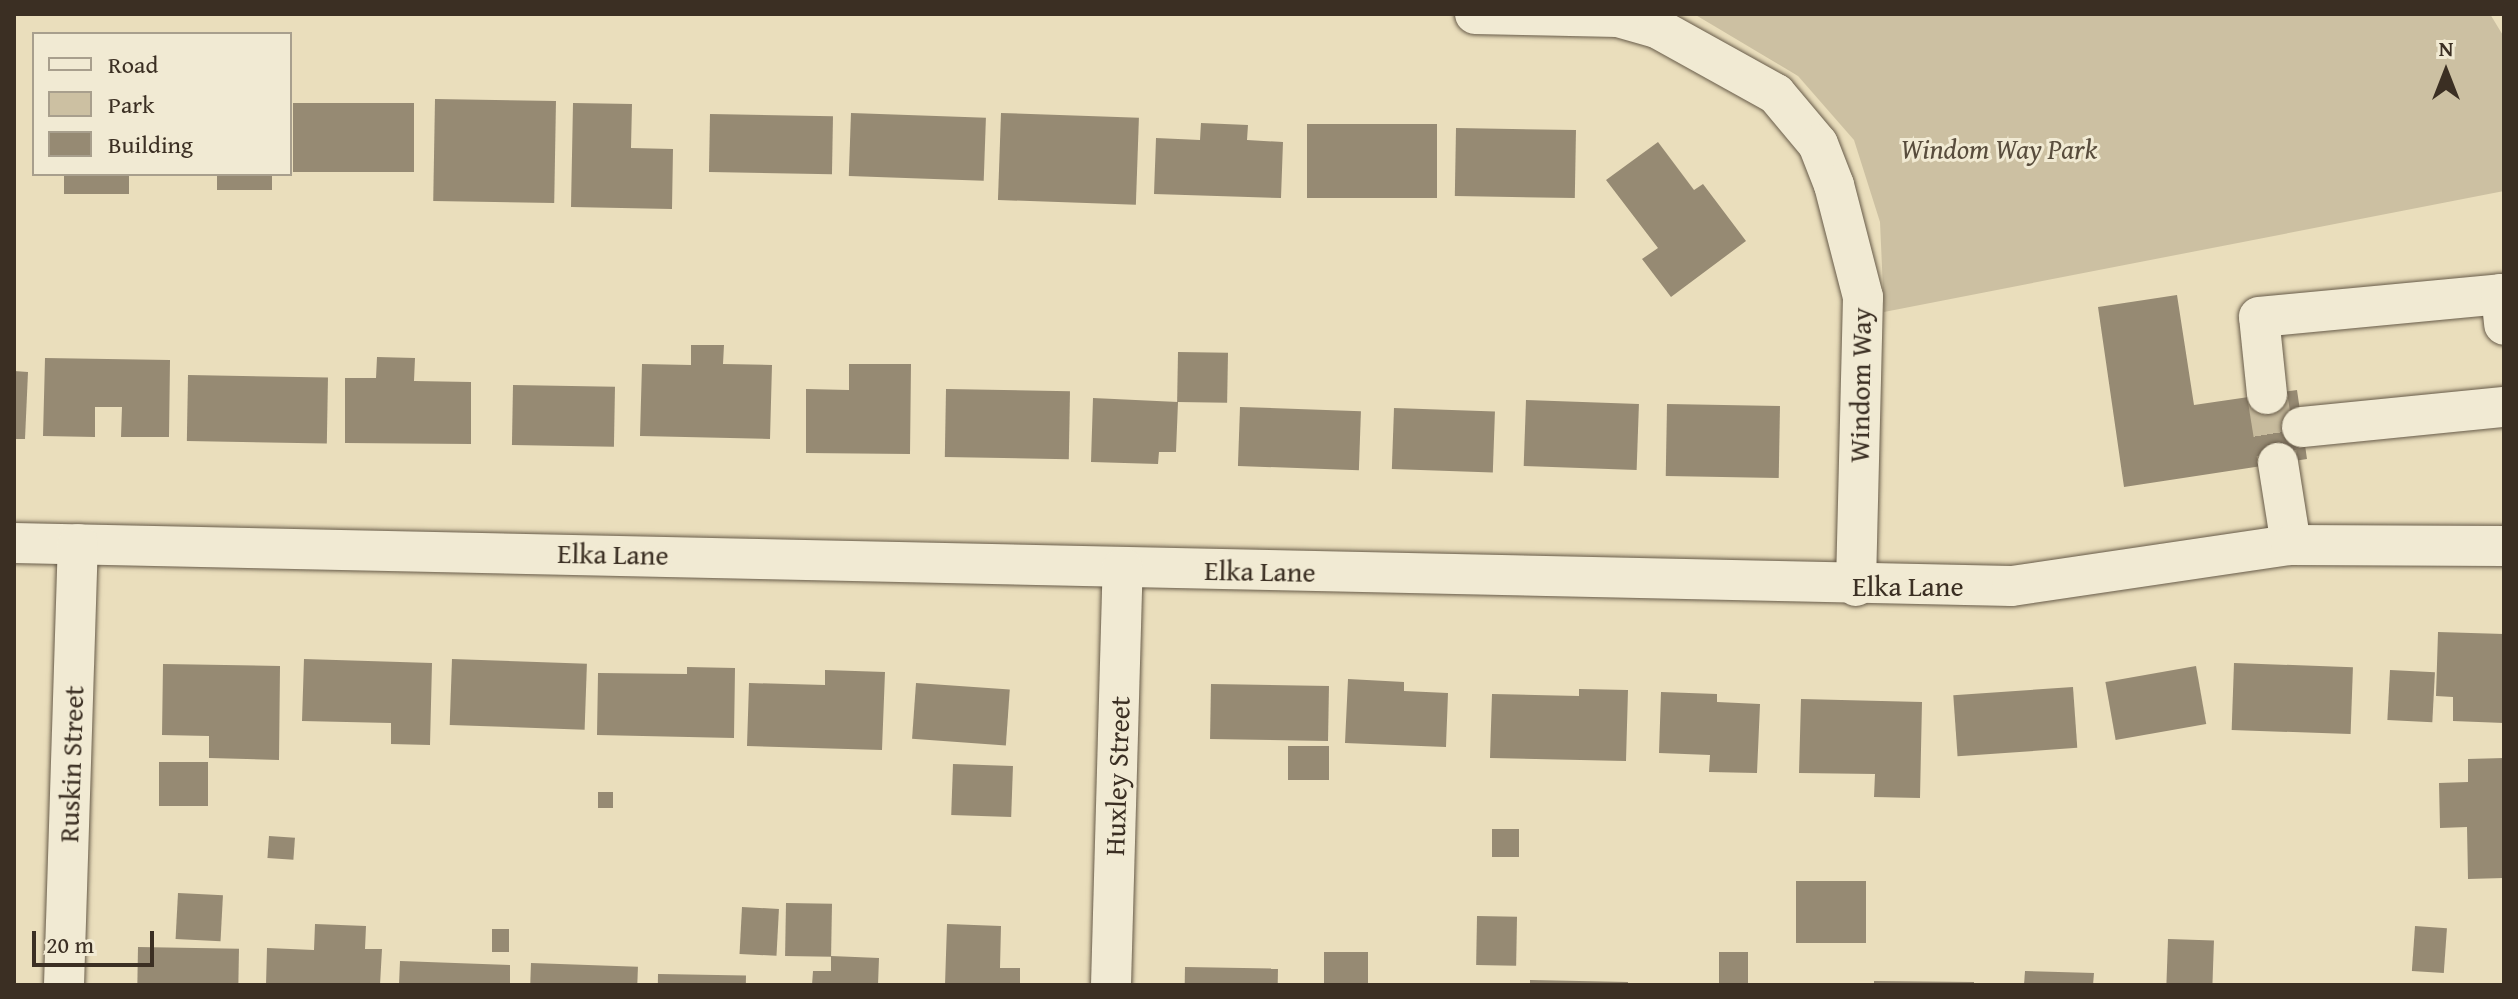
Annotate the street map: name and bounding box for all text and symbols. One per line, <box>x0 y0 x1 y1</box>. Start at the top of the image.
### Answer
legend <box>32 32 292 176</box>
north arrow <box>2406 32 2486 112</box>
text: N <box>2439 32 2453 64</box>
text: Road <box>108 47 158 82</box>
text: Park <box>108 87 154 122</box>
text: Building <box>108 127 193 162</box>
park label: Windom Way Park <box>1901 132 2097 166</box>
street label: Windom Way <box>1842 307 1878 463</box>
street label: Elka Lane <box>557 536 669 572</box>
street label: Elka Lane <box>1204 553 1316 589</box>
street label: Elka Lane <box>1852 569 1964 603</box>
street label: Ruskin Street <box>51 685 91 843</box>
street label: Huxley Street <box>1097 695 1137 857</box>
scale bar <box>36 915 158 965</box>
text: 20 m <box>46 927 94 962</box>

